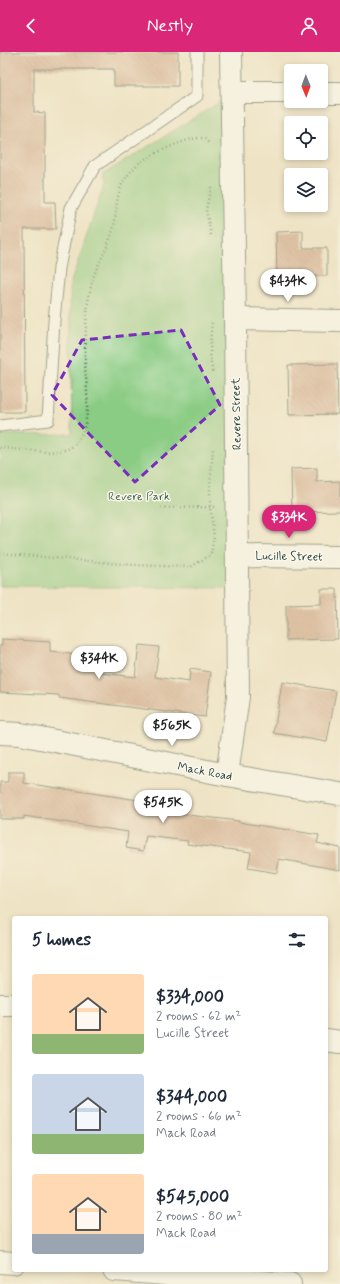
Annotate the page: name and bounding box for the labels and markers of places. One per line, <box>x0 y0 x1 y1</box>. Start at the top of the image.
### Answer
pin: $434K <box>260 269 316 303</box>
pin: $334K <box>261 505 317 539</box>
pin: $344K <box>71 646 127 680</box>
pin: $565K <box>144 713 200 747</box>
pin: $545K <box>135 790 191 824</box>

